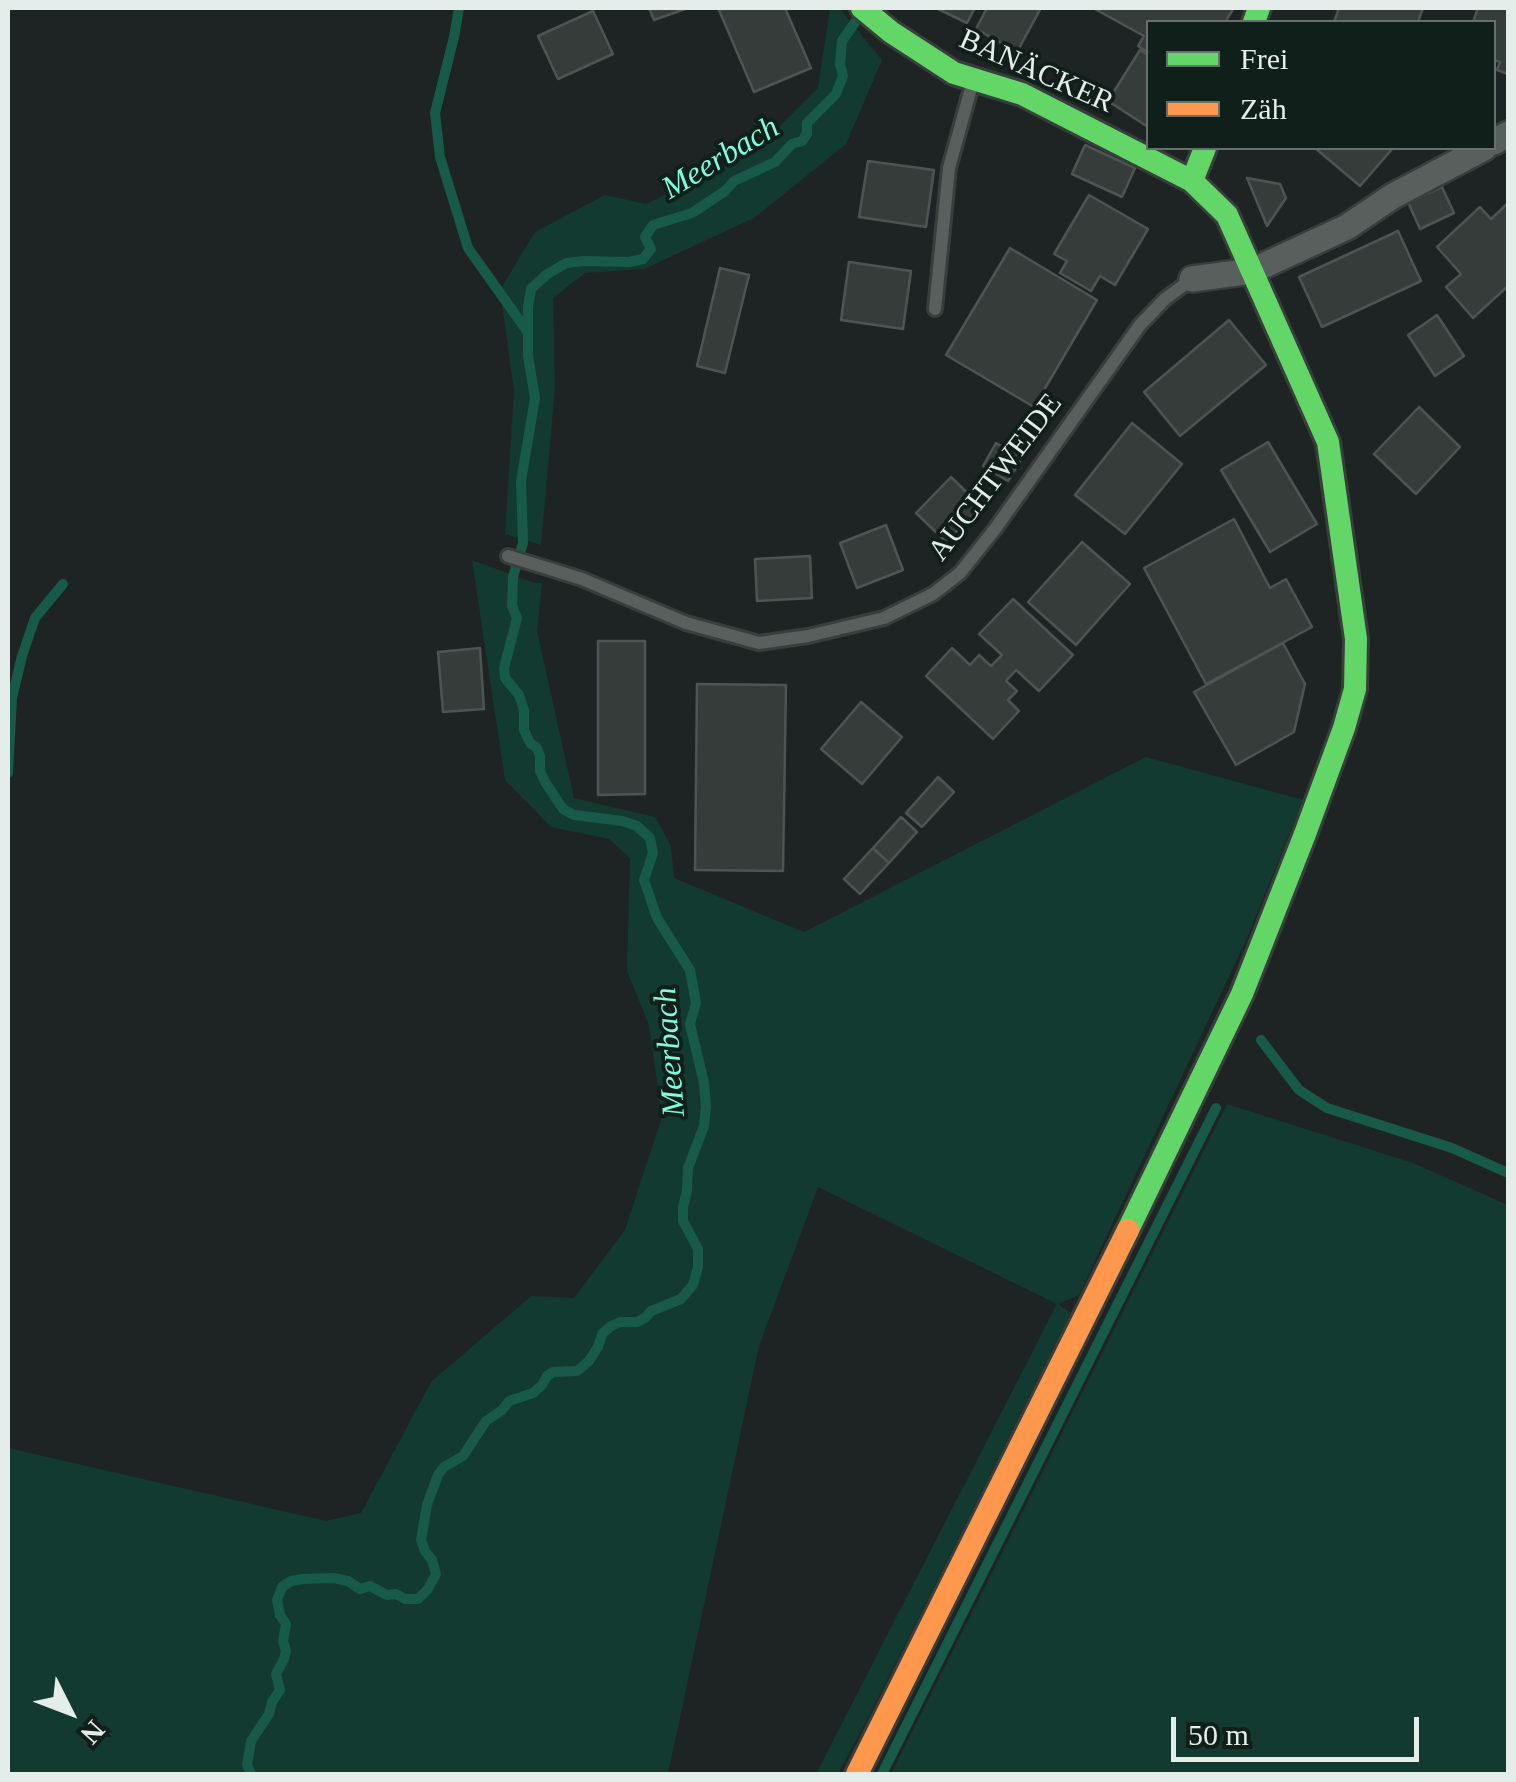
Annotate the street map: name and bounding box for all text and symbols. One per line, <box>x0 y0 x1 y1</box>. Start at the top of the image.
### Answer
legend <box>1146 20 1496 150</box>
street label: BANÄCKER <box>953 22 1119 122</box>
text: Frei <box>1240 42 1288 75</box>
text: Zäh <box>1240 92 1287 125</box>
water label: Meerbach <box>656 109 786 209</box>
street label: AUCHTWEIDE <box>921 387 1071 569</box>
water label: Meerbach <box>647 986 695 1118</box>
north arrow <box>20 1662 120 1762</box>
scale bar <box>1176 1697 1424 1759</box>
text: N <box>74 1715 111 1750</box>
text: 50 m <box>1188 1718 1249 1751</box>

